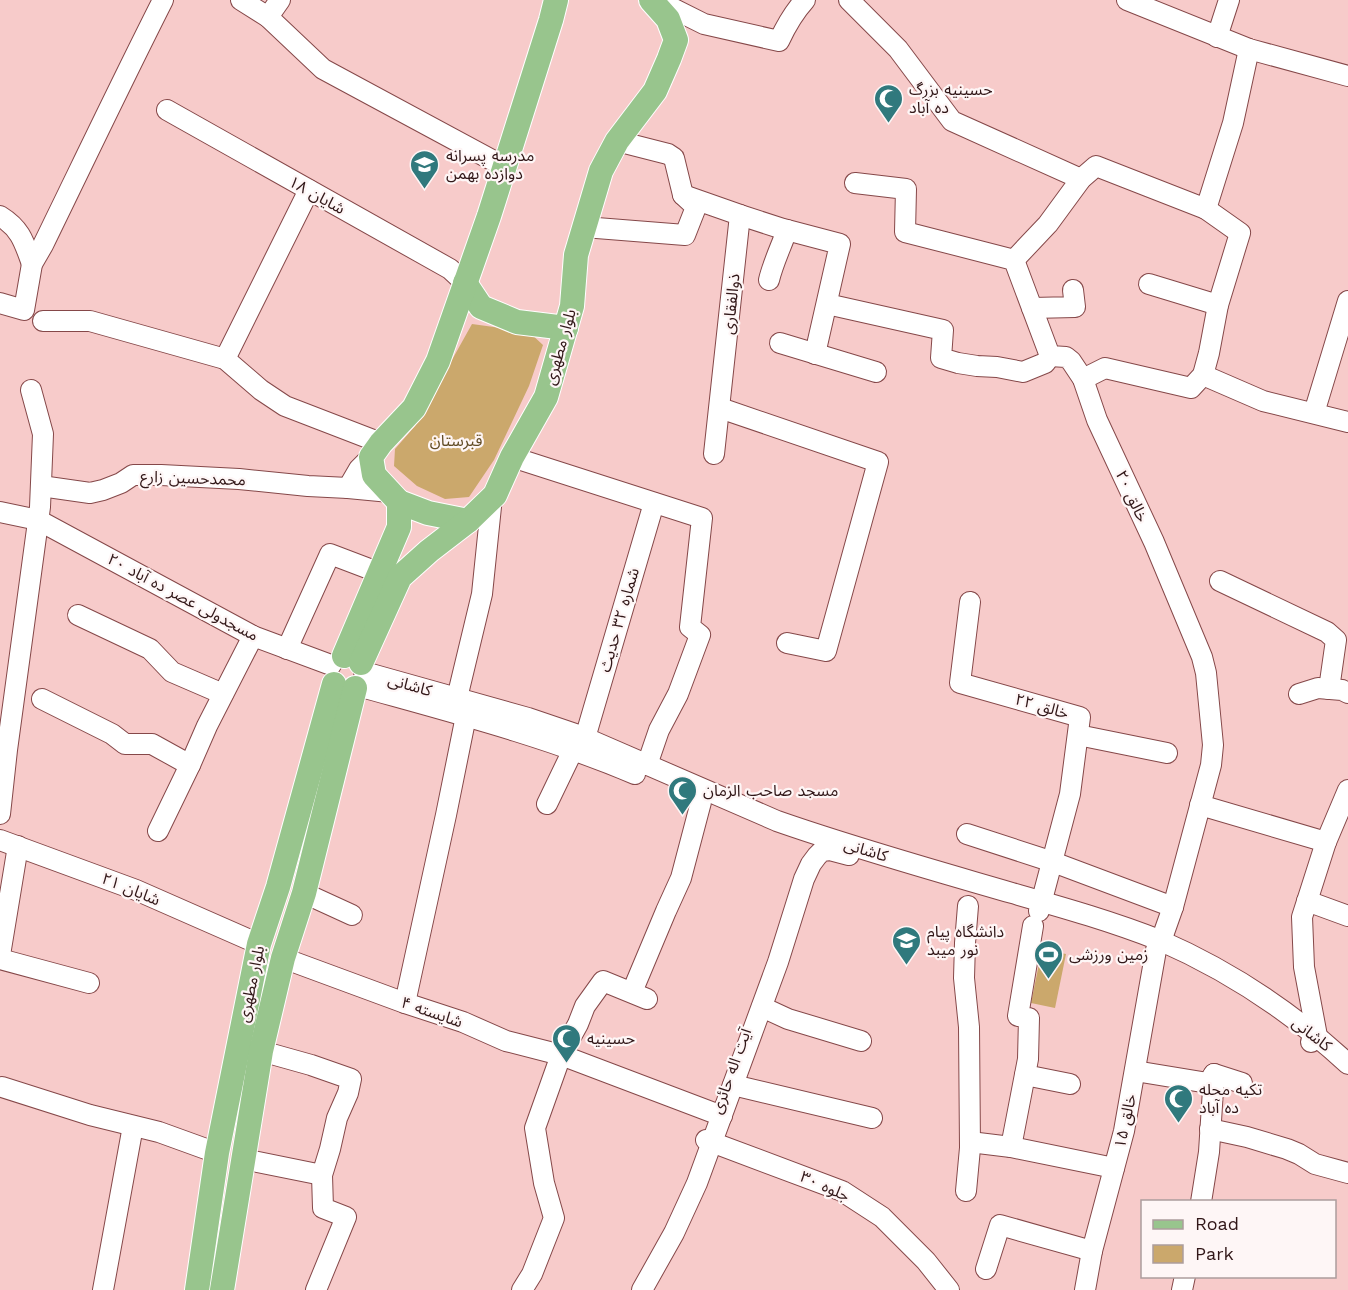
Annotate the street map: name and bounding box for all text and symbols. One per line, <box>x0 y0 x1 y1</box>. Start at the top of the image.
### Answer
place label: حسینیه بزرگ ده آباد <box>909 80 993 117</box>
mosque icon: حسینیه بزرگ ده آباد <box>872 82 904 124</box>
place label: مدرسه پسرانه دوازده بهمن <box>446 146 534 183</box>
school or university icon: مدرسه پسرانه دوازده بهمن <box>409 148 441 190</box>
street label: شایان ۱۸ <box>286 172 348 218</box>
street label: ذوالفقاری <box>718 273 744 335</box>
street label: بلوار مطهری <box>540 307 580 387</box>
park label: قبرستان <box>430 431 482 450</box>
street label: محمدحسین زارع <box>140 467 246 492</box>
street label: خالق ۲۰ <box>1111 467 1152 525</box>
street label: مسجدولی عصر ده آباد ۲۰ <box>104 549 262 645</box>
street label: شماره ۳۲ حدیث <box>595 566 643 674</box>
street label: کاشانی <box>386 670 434 700</box>
street label: خالق ۲۲ <box>1013 689 1071 724</box>
mosque icon: مسجد صاحب الزمان <box>666 774 698 816</box>
place label: مسجد صاحب الزمان <box>703 781 838 800</box>
street label: کاشانی <box>842 834 890 866</box>
street label: شایان ۲۱ <box>99 869 163 909</box>
place label: دانشگاه پیام نور میبد <box>927 922 1004 959</box>
school or university icon: دانشگاه پیام نور میبد <box>890 924 922 966</box>
sports icon: زمین ورزشی <box>1032 938 1064 980</box>
street label: بلوار مطهری <box>234 944 268 1024</box>
place label: زمین ورزشی <box>1069 945 1148 964</box>
street label: شایسته ۴ <box>399 993 465 1031</box>
street label: کاشانی <box>1289 1013 1336 1055</box>
mosque icon: حسینیه <box>550 1022 582 1064</box>
street label: آیت اله حائری <box>707 1024 756 1116</box>
place label: حسینیه <box>587 1029 635 1048</box>
place label: تکیه محله ده آباد <box>1199 1080 1263 1117</box>
mosque icon: تکیه محله ده آباد <box>1162 1082 1194 1124</box>
street label: خالق ۱۵ <box>1110 1092 1141 1150</box>
street label: جلوه ۳۰ <box>797 1167 853 1205</box>
legend <box>1141 1200 1336 1278</box>
text: Road <box>1195 1213 1239 1234</box>
text: Park <box>1195 1243 1234 1264</box>

